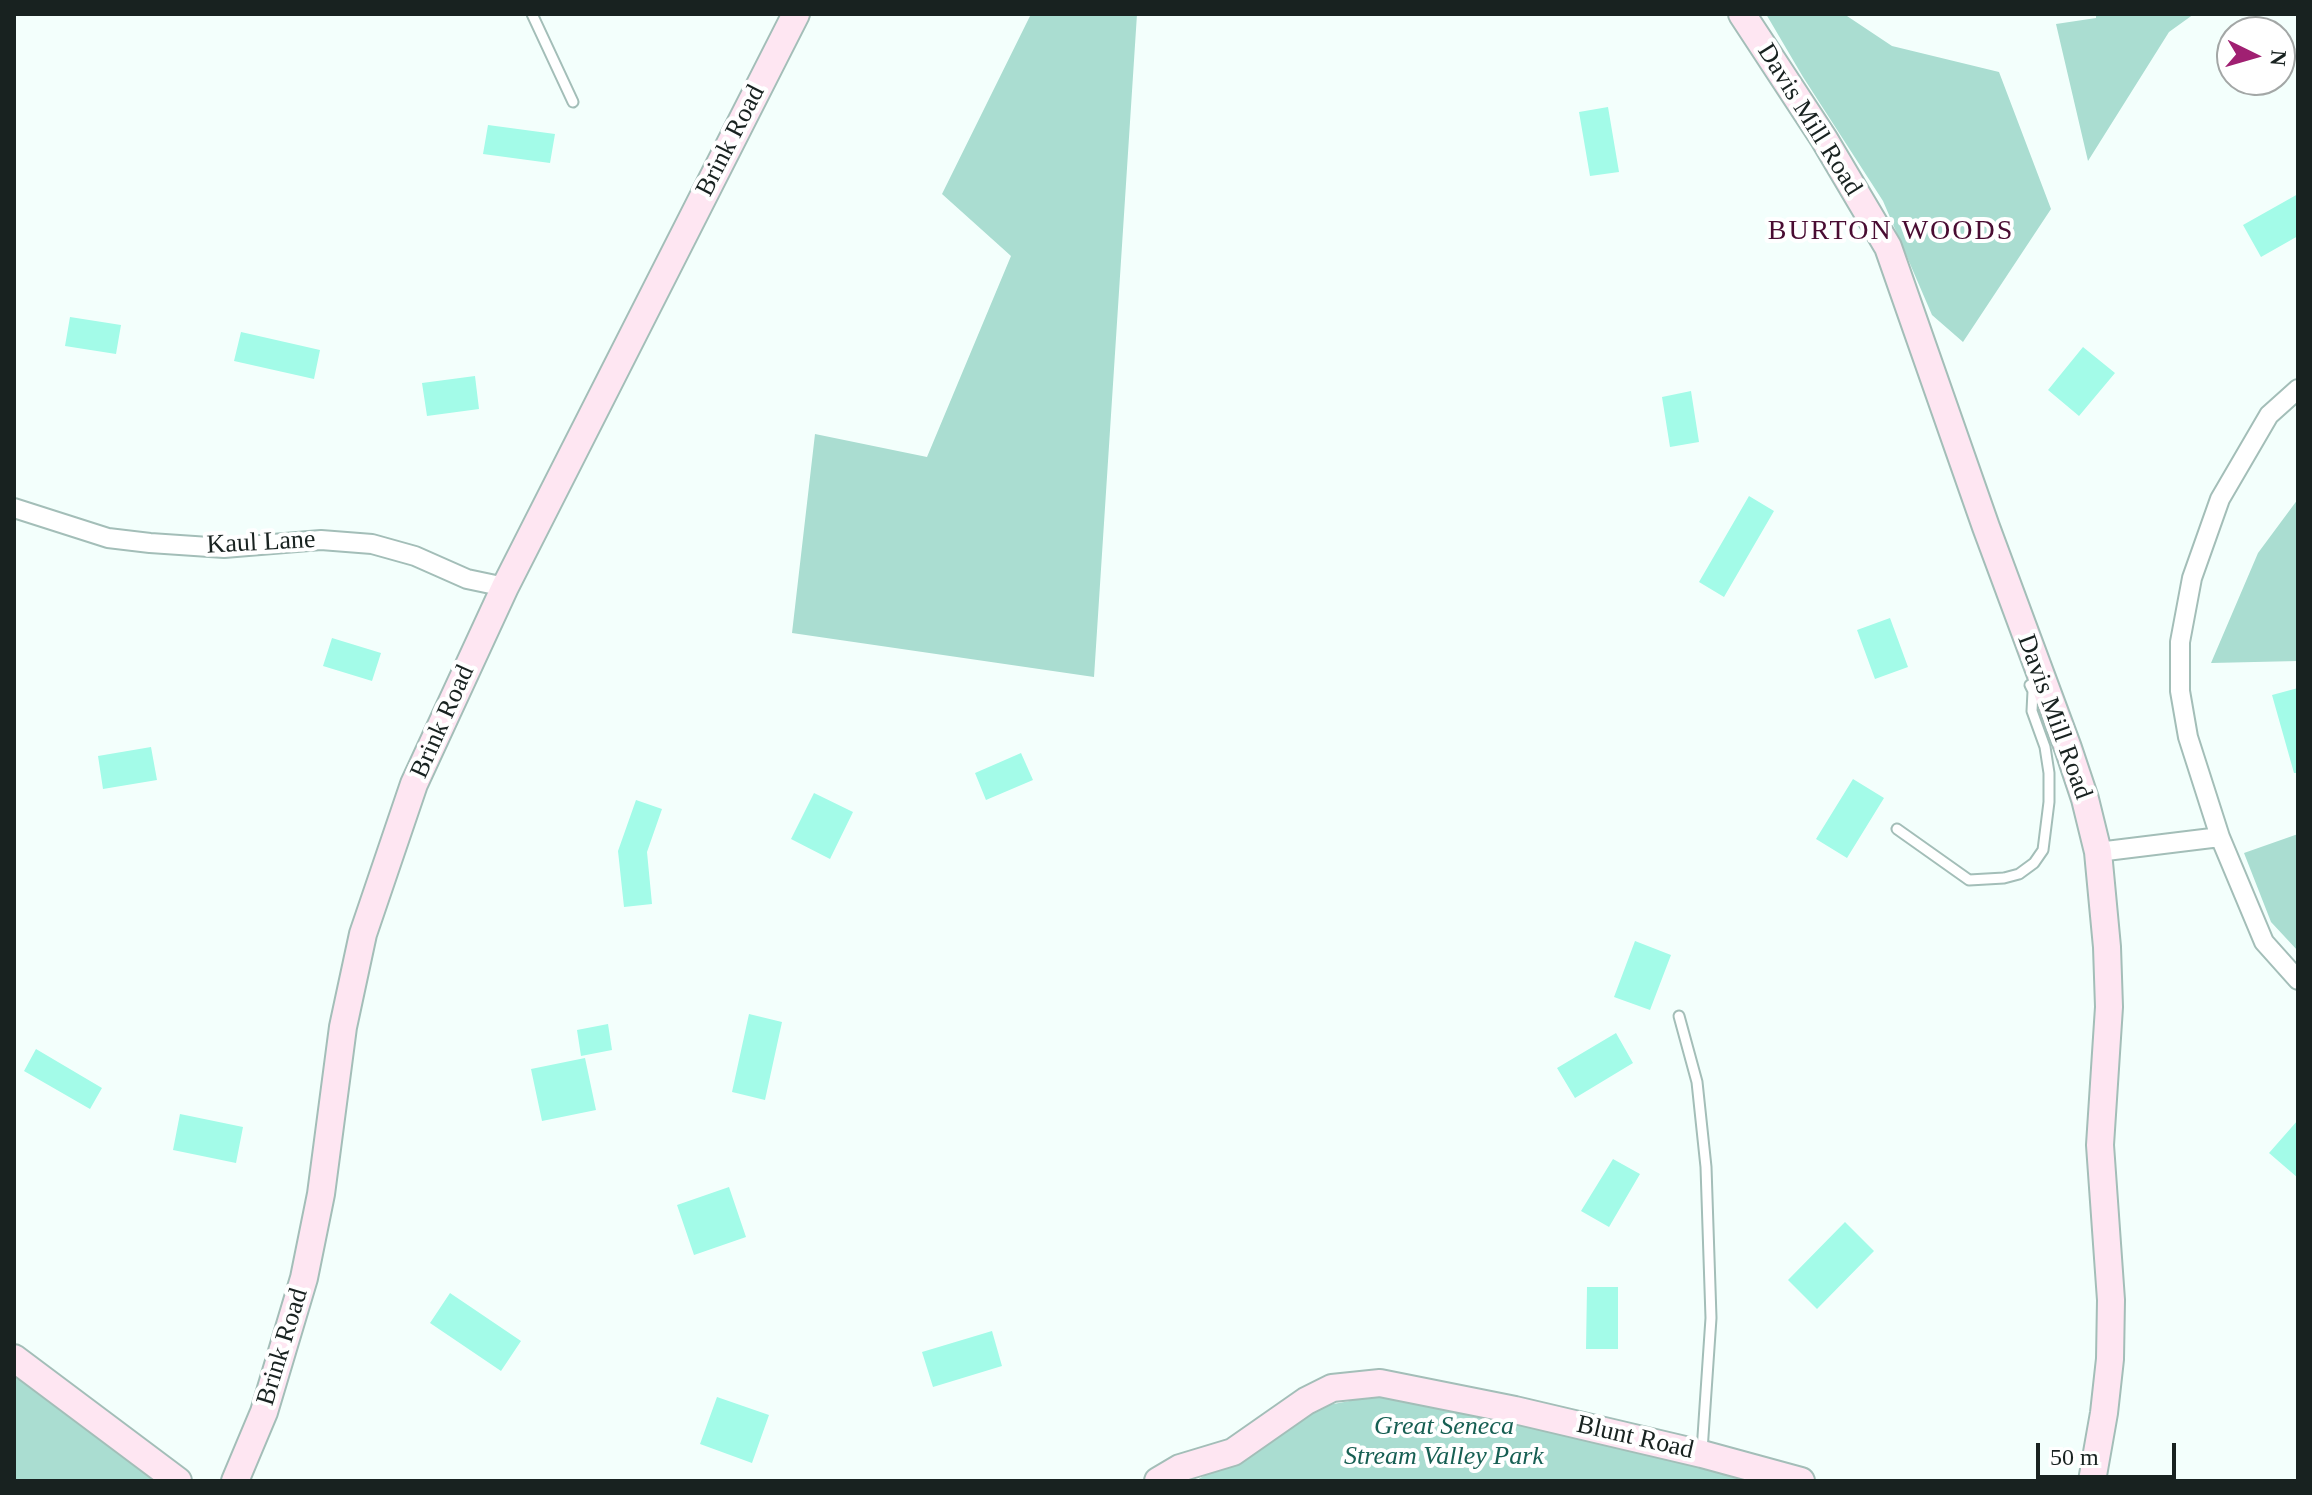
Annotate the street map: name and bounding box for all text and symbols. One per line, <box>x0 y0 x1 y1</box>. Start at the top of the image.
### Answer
north arrow <box>2216 16 2296 96</box>
street label: Davis Mill Road <box>1750 38 1868 202</box>
text: N <box>2265 49 2292 67</box>
street label: Brink Road <box>690 80 772 202</box>
district label: BURTON WOODS <box>1768 215 2014 249</box>
street label: Kaul Lane <box>206 525 316 561</box>
street label: Davis Mill Road <box>2010 630 2098 804</box>
street label: Brink Road <box>404 661 482 783</box>
street label: Brink Road <box>250 1285 316 1409</box>
street label: Blunt Road <box>1573 1409 1697 1467</box>
park label: Great Seneca Stream Valley Park <box>1344 1411 1544 1472</box>
scale bar <box>2040 1427 2180 1477</box>
text: 50 m <box>2050 1444 2099 1470</box>

